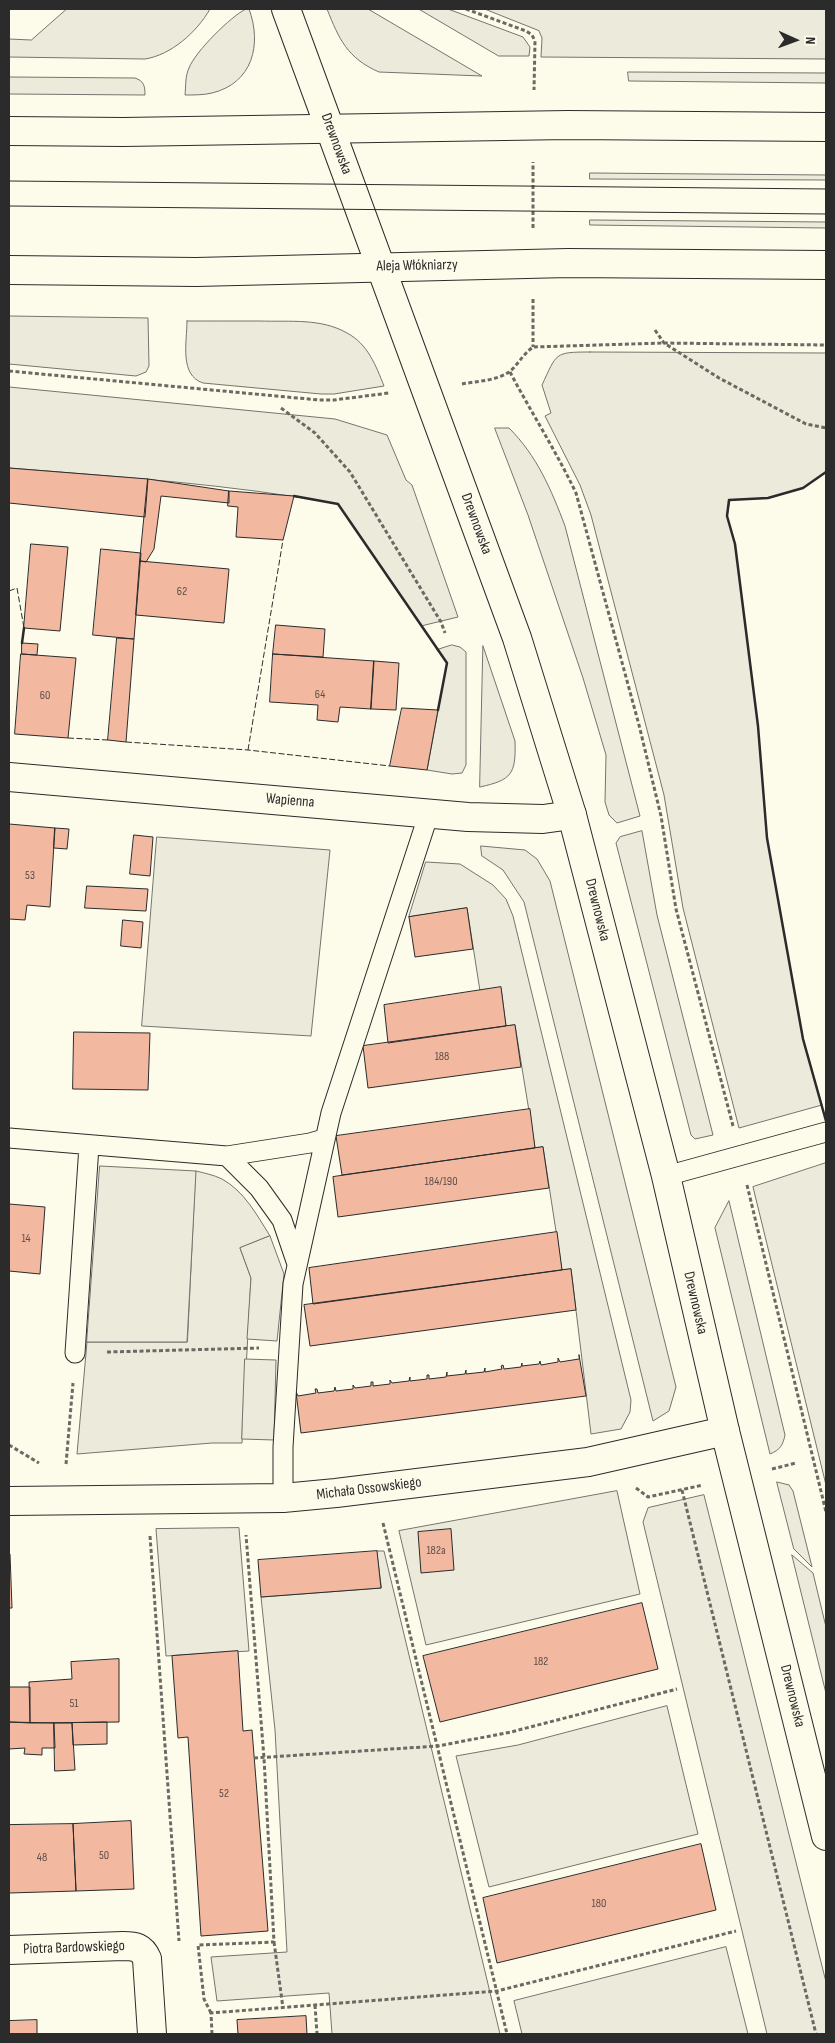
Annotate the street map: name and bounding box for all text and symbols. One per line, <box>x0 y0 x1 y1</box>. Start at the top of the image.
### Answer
north arrow <box>770 15 820 65</box>
text: N <box>802 36 819 45</box>
street label: Drewnowska <box>317 111 355 177</box>
street label: Aleja Włókniarzy <box>376 256 458 276</box>
street label: Drewnowska <box>457 491 495 557</box>
house number: 62 <box>177 585 187 599</box>
house number: 64 <box>315 688 325 702</box>
house number: 60 <box>40 689 50 703</box>
street label: Wapienna <box>265 790 315 812</box>
house number: 53 <box>25 869 35 883</box>
street label: Drewnowska <box>581 877 613 943</box>
house number: 188 <box>435 1050 449 1064</box>
house number: 184/190 <box>424 1175 458 1189</box>
house number: 14 <box>21 1232 31 1246</box>
street label: Drewnowska <box>679 1270 711 1336</box>
street label: Michała Ossowskiego <box>316 1474 422 1504</box>
house number: 182a <box>426 1544 446 1558</box>
house number: 182 <box>534 1655 548 1669</box>
street label: Drewnowska <box>776 1663 808 1729</box>
house number: 51 <box>69 1697 79 1711</box>
house number: 52 <box>219 1787 229 1801</box>
house number: 50 <box>99 1849 109 1863</box>
house number: 48 <box>37 1851 47 1865</box>
house number: 180 <box>592 1897 606 1911</box>
street label: Piotra Bardowskiego <box>23 1937 125 1959</box>

